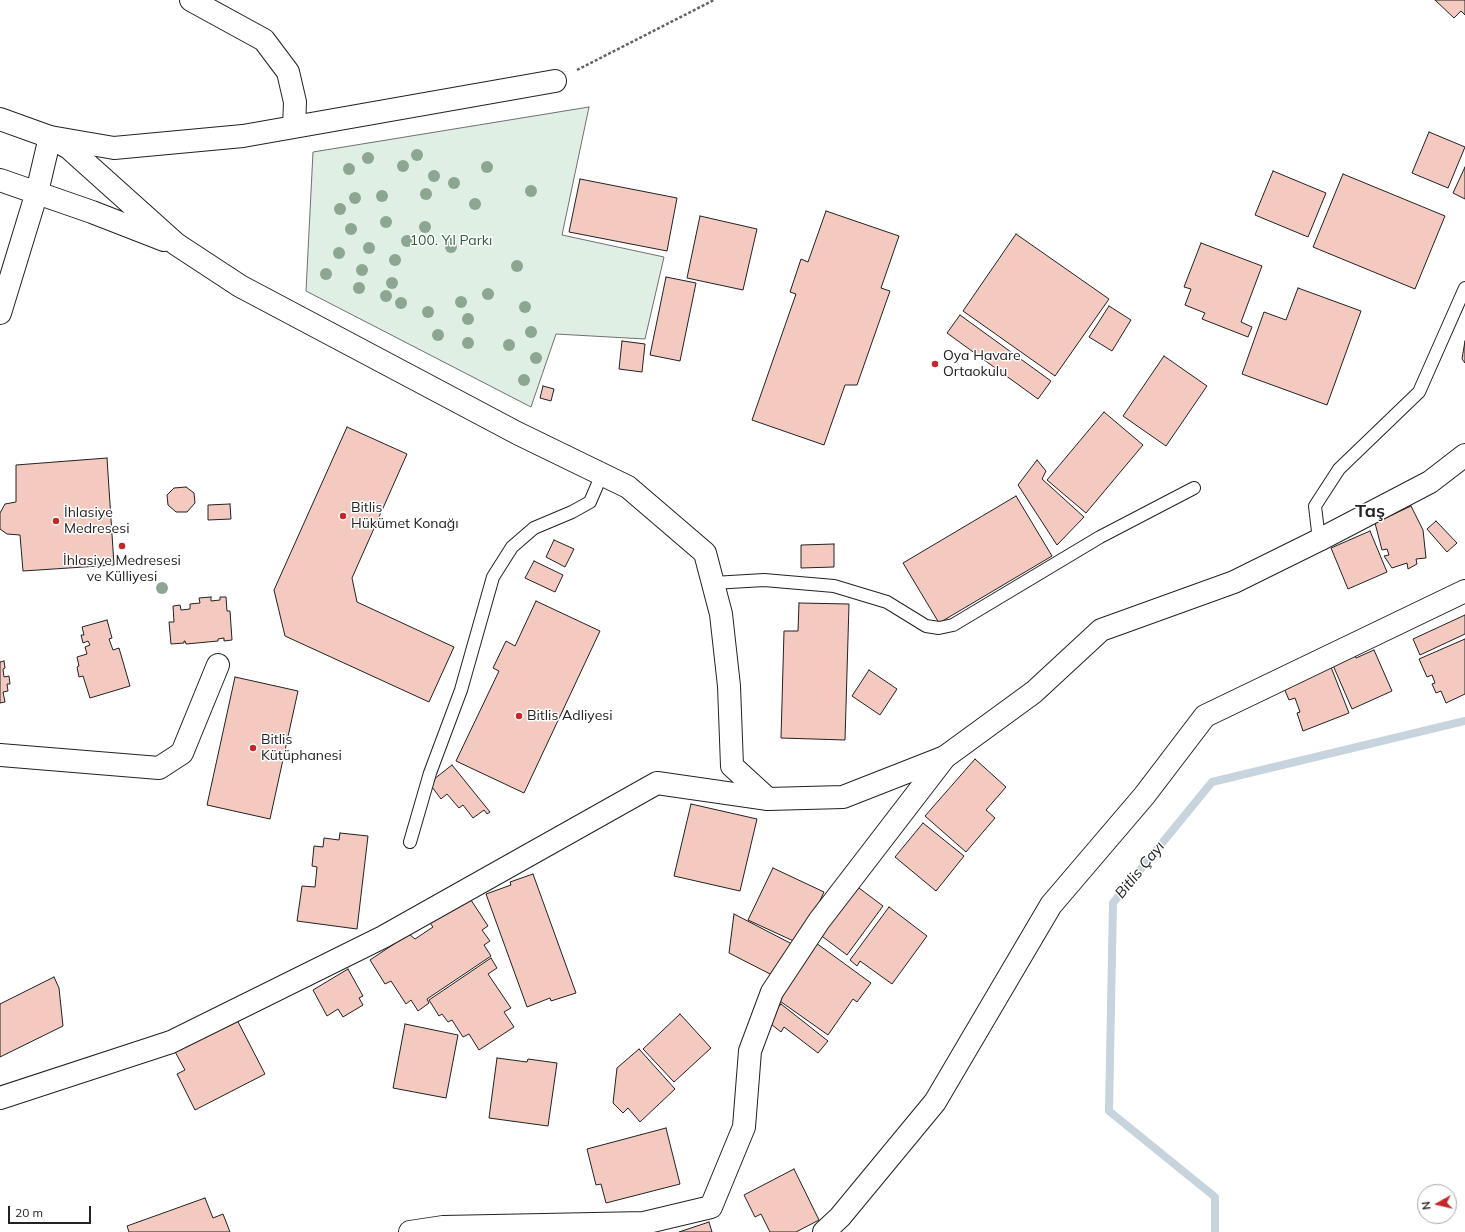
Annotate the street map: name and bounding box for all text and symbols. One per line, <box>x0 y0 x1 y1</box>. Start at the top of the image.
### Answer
park label: 100. Yıl Parkı <box>410 233 492 249</box>
place label: Oya Havare Ortaokulu <box>943 348 1021 380</box>
marker: Oya Havare Ortaokulu <box>930 359 940 369</box>
place label: Bitlis Hükümet Konağı <box>351 500 459 532</box>
district label: Taş <box>1355 501 1385 523</box>
place label: İhlasiye Medresesi <box>64 505 129 538</box>
marker: Bitlis Hükümet Konağı <box>338 511 348 521</box>
marker: İhlasiye Medresesi <box>51 516 61 526</box>
marker: İhlasiye Medresesi ve Külliyesi <box>117 541 127 551</box>
place label: İhlasiye Medresesi ve Külliyesi <box>63 553 181 586</box>
place label: Bitlis Adliyesi <box>527 708 613 724</box>
marker: Bitlis Adliyesi <box>514 711 524 721</box>
place label: Bitlis Kütüphanesi <box>261 732 342 764</box>
marker: Bitlis Kütüphanesi <box>248 743 258 753</box>
water label: Bitlis Çayı <box>1112 838 1168 902</box>
north arrow <box>1417 1184 1457 1224</box>
scale bar <box>10 1198 93 1224</box>
text: N <box>1419 1200 1434 1211</box>
text: 20 m <box>15 1205 43 1220</box>

